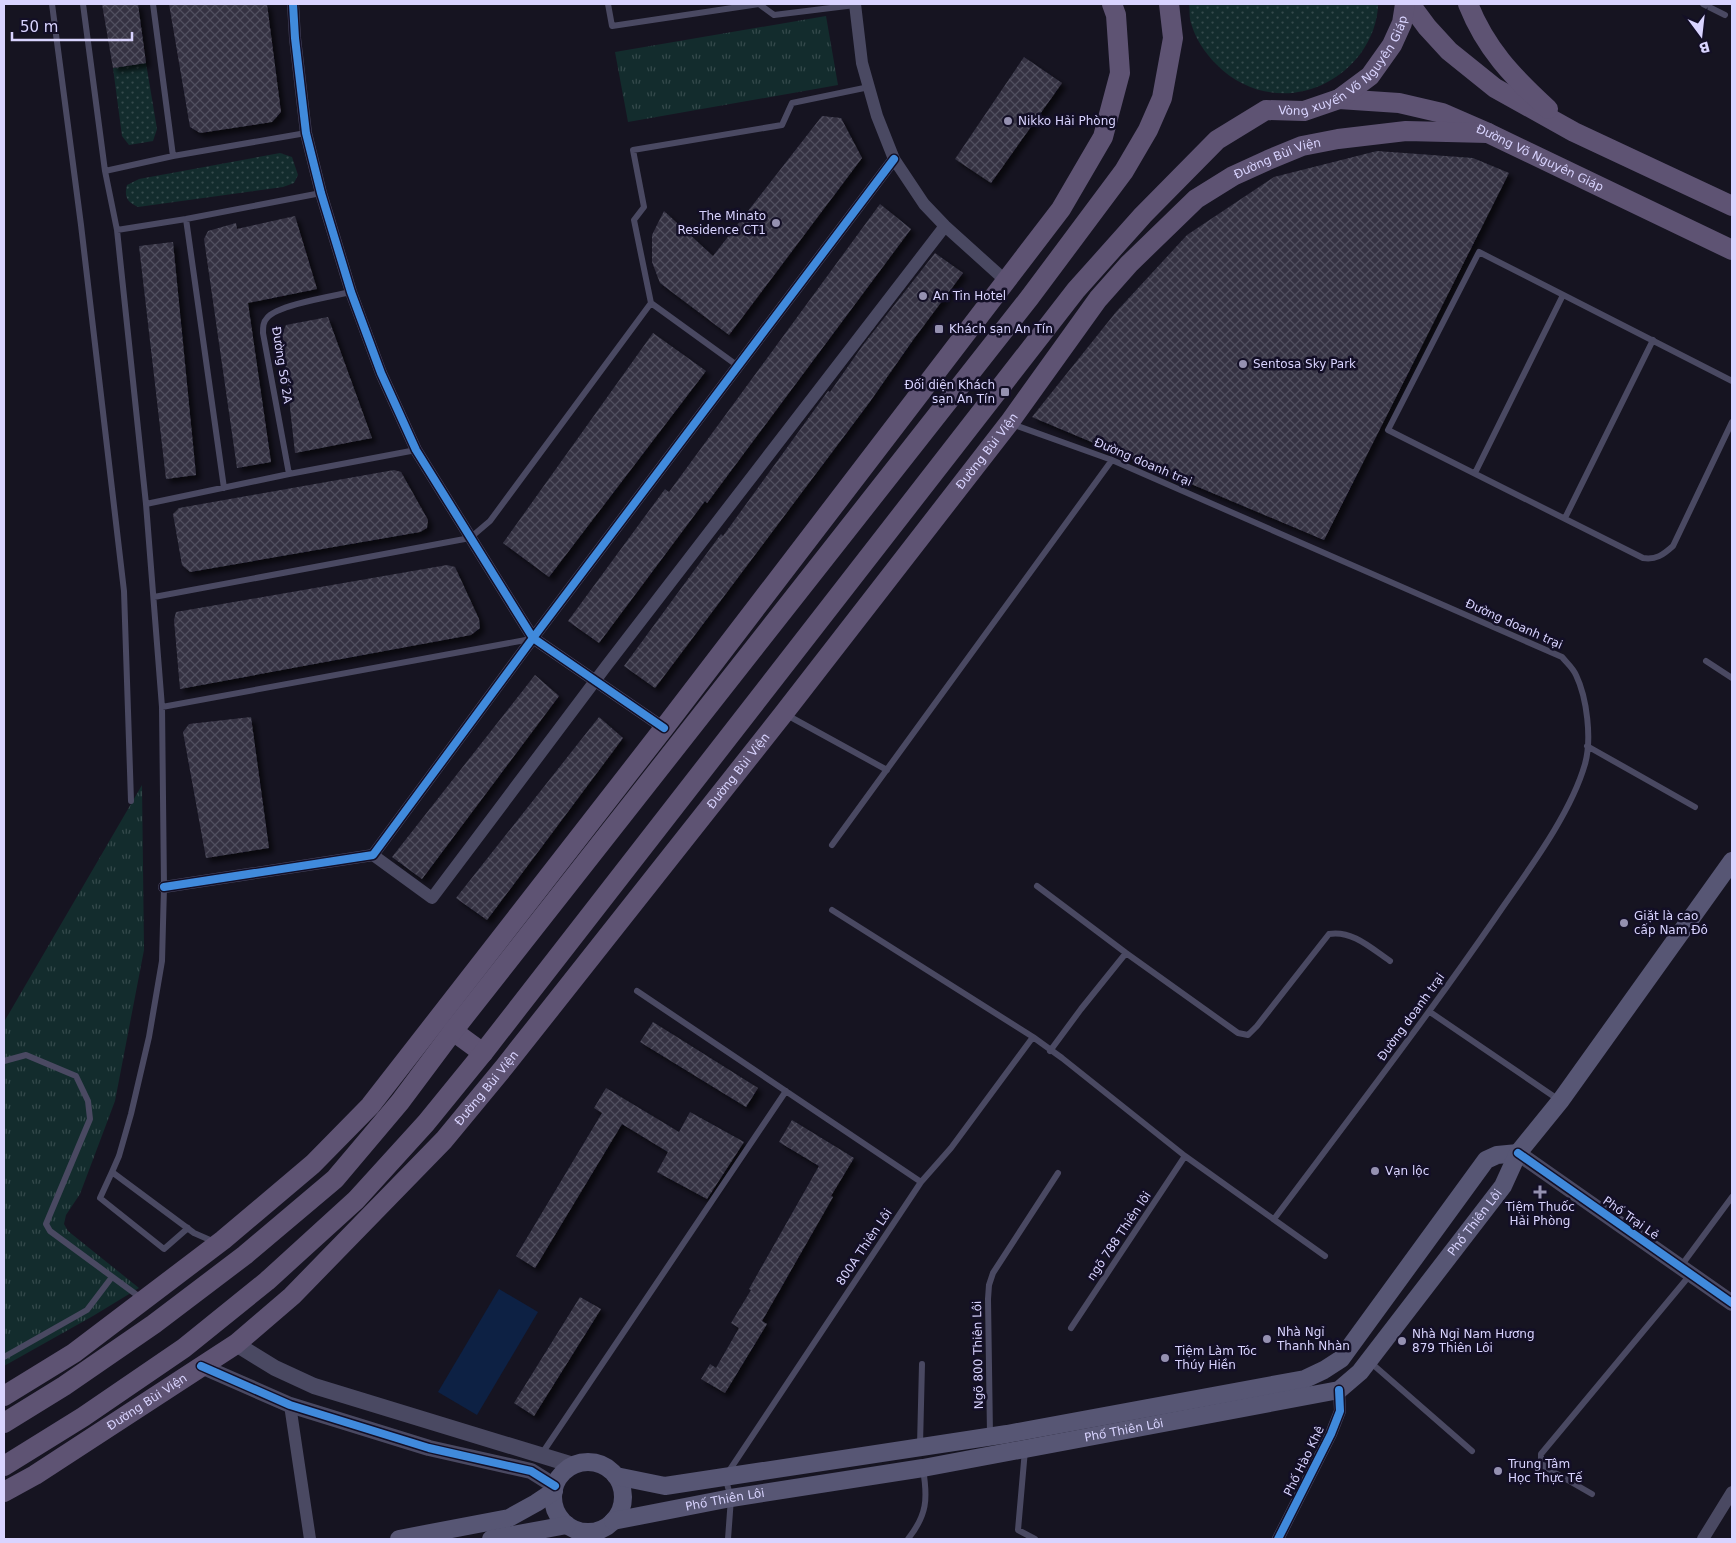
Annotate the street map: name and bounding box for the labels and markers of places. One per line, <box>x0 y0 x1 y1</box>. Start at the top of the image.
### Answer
place label: Nikko Hải Phòng <box>1018 114 1116 128</box>
marker: Nikko Hải Phòng <box>1002 115 1014 127</box>
place label: The Minato Residence CT1 <box>677 209 766 237</box>
marker: The Minato Residence CT1 <box>770 217 782 229</box>
place label: An Tin Hotel <box>933 289 1006 303</box>
marker: An Tin Hotel <box>917 290 929 302</box>
place label: Khách sạn An Tín <box>949 322 1053 336</box>
marker: Khách sạn An Tín <box>933 323 945 335</box>
place label: Sentosa Sky Park <box>1253 357 1356 371</box>
marker: Sentosa Sky Park <box>1237 358 1249 370</box>
place label: Đối diện Khách sạn An Tín <box>904 378 995 406</box>
marker: Đối diện Khách sạn An Tín <box>999 386 1011 398</box>
place label: Giặt là cao cấp Nam Đô <box>1634 909 1708 937</box>
marker: Giặt là cao cấp Nam Đô <box>1618 917 1630 929</box>
place label: Vạn lộc <box>1385 1164 1429 1178</box>
marker: Vạn lộc <box>1369 1165 1381 1177</box>
marker: Tiệm Thuốc Hải Phòng <box>1534 1186 1546 1198</box>
place label: Tiệm Thuốc Hải Phòng <box>1504 1200 1575 1228</box>
place label: Nhà Ngỉ Thanh Nhàn <box>1276 1325 1350 1353</box>
place label: Nhà Ngỉ Nam Hương 879 Thiên Lôi <box>1412 1327 1535 1355</box>
marker: Nhà Ngỉ Thanh Nhàn <box>1261 1333 1273 1345</box>
marker: Nhà Ngỉ Nam Hương 879 Thiên Lôi <box>1396 1335 1408 1347</box>
place label: Tiệm Làm Tóc Thúy Hiền <box>1174 1344 1257 1372</box>
marker: Tiệm Làm Tóc Thúy Hiền <box>1159 1352 1171 1364</box>
place label: Trung Tâm Học Thực Tế <box>1507 1457 1583 1485</box>
marker: Trung Tâm Học Thực Tế <box>1492 1465 1504 1477</box>

